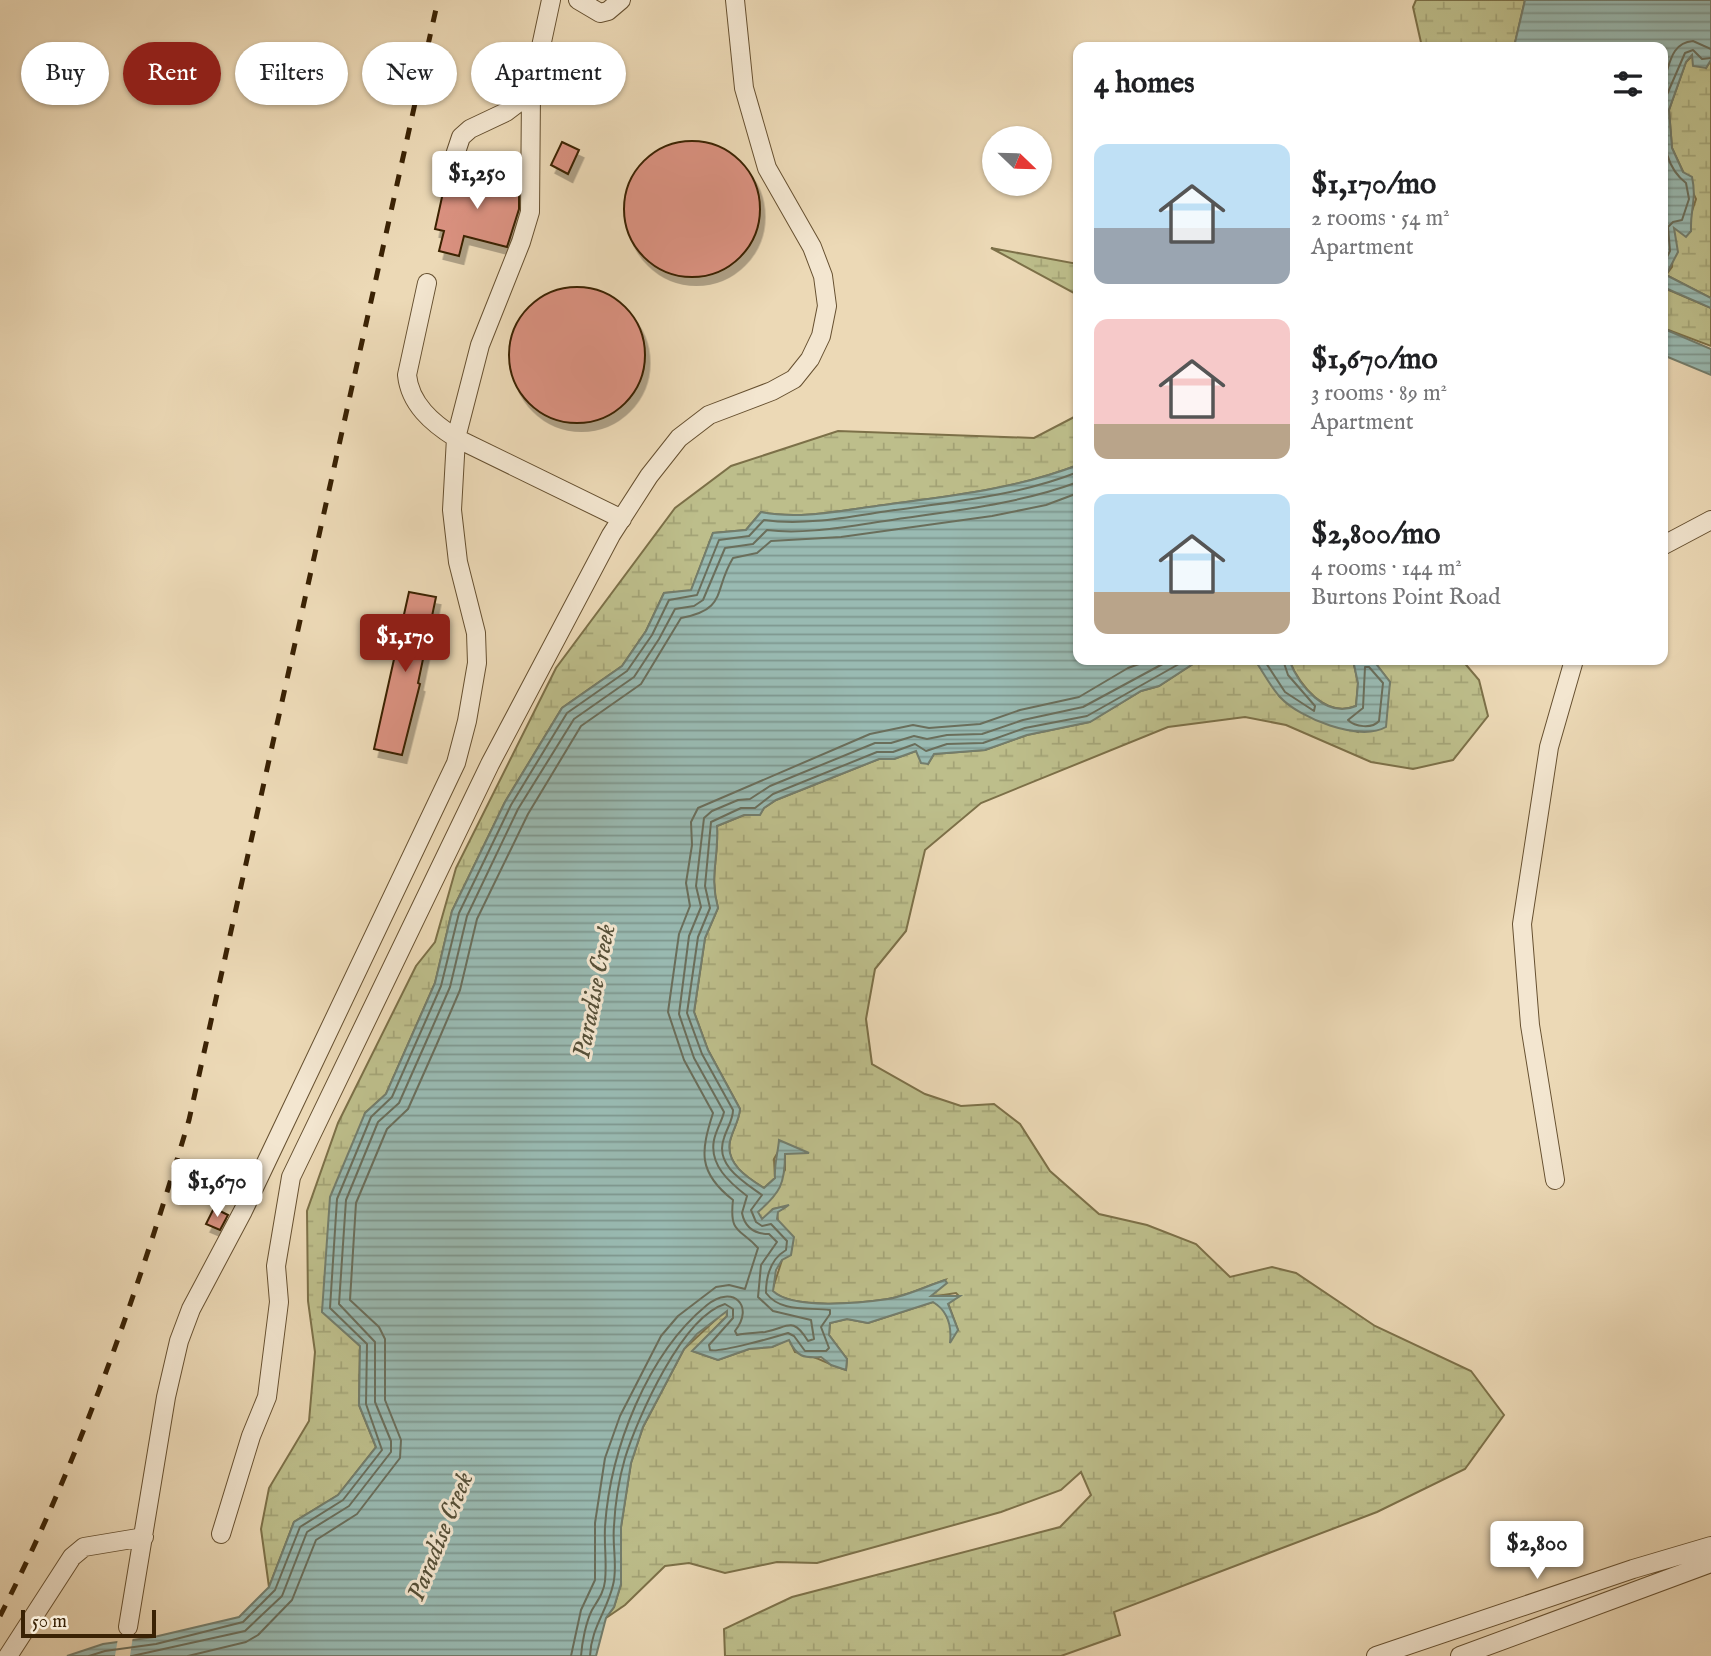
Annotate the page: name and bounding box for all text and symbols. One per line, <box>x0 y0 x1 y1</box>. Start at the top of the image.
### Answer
chip: Buy <box>21 42 109 105</box>
chip: Rent <box>123 42 221 105</box>
chip: Filters <box>235 42 348 105</box>
chip: New <box>362 42 457 105</box>
chip: Apartment <box>471 42 626 105</box>
text: 4 homes <box>1094 65 1195 103</box>
icon: filters <box>1609 65 1647 103</box>
north arrow <box>982 126 1052 196</box>
map controls <box>982 126 1052 196</box>
pin: $1,250 <box>420 152 534 211</box>
text: $1,250 <box>448 159 506 188</box>
text: $1,170/mo <box>1311 166 1436 204</box>
icon: home <box>1150 172 1234 256</box>
text: 2 rooms · 54 m² <box>1311 204 1450 233</box>
text: Apartment <box>1311 233 1414 262</box>
text: $1,670/mo <box>1311 341 1438 379</box>
icon: home <box>1150 347 1234 431</box>
text: 3 rooms · 89 m² <box>1311 379 1447 408</box>
text: Apartment <box>1311 408 1414 437</box>
text: $2,800/mo <box>1311 516 1440 554</box>
icon: home <box>1150 522 1234 606</box>
text: 4 rooms · 144 m² <box>1311 554 1462 583</box>
text: Burtons Point Road <box>1311 583 1501 612</box>
pin: $1,170 <box>348 614 462 674</box>
text: $1,170 <box>376 622 434 651</box>
water label: Paradise Creek <box>565 921 624 1061</box>
pin: $1,670 <box>160 1160 274 1219</box>
text: $1,670 <box>187 1167 247 1196</box>
water label: Paradise Creek <box>400 1467 481 1606</box>
pin: $2,800 <box>1480 1522 1594 1581</box>
text: $2,800 <box>1506 1529 1568 1558</box>
scale bar <box>21 1607 156 1639</box>
text: 50 m <box>32 1610 67 1634</box>

